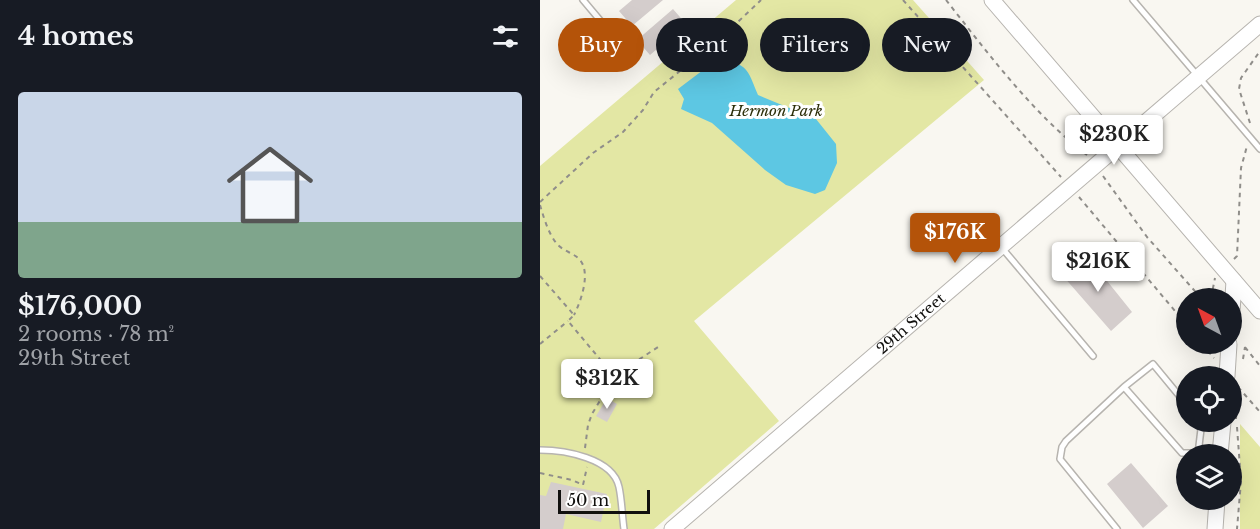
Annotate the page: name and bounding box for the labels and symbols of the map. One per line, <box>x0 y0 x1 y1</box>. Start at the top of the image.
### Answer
park label: Hermon Park <box>728 101 823 120</box>
pin: $230K <box>1072 115 1156 166</box>
pin: $176K <box>913 213 997 264</box>
pin: $216K <box>1056 242 1140 293</box>
street label: 29th Street <box>872 288 949 358</box>
north arrow <box>1176 288 1242 354</box>
pin: $312K <box>565 359 649 410</box>
scale bar <box>558 487 650 514</box>

